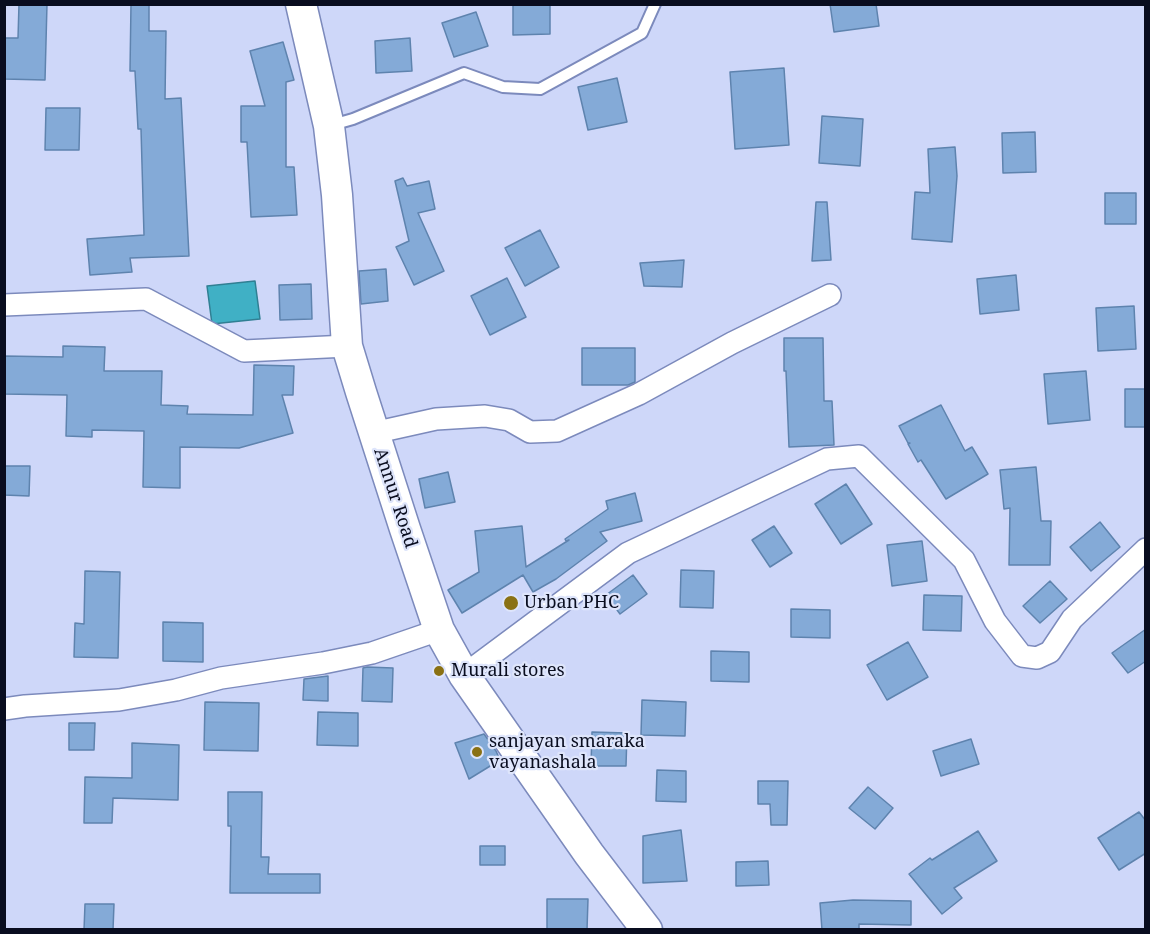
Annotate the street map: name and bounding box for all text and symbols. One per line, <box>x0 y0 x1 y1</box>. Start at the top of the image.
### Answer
street label: Annur Road <box>369 445 421 551</box>
place label: Urban PHC <box>524 592 619 614</box>
marker: Urban PHC <box>502 594 520 612</box>
place label: Murali stores <box>451 660 565 682</box>
marker: Murali stores <box>432 664 446 678</box>
place label: sanjayan smaraka vayanashala <box>489 731 645 774</box>
marker: sanjayan smaraka vayanashala <box>470 745 484 759</box>

